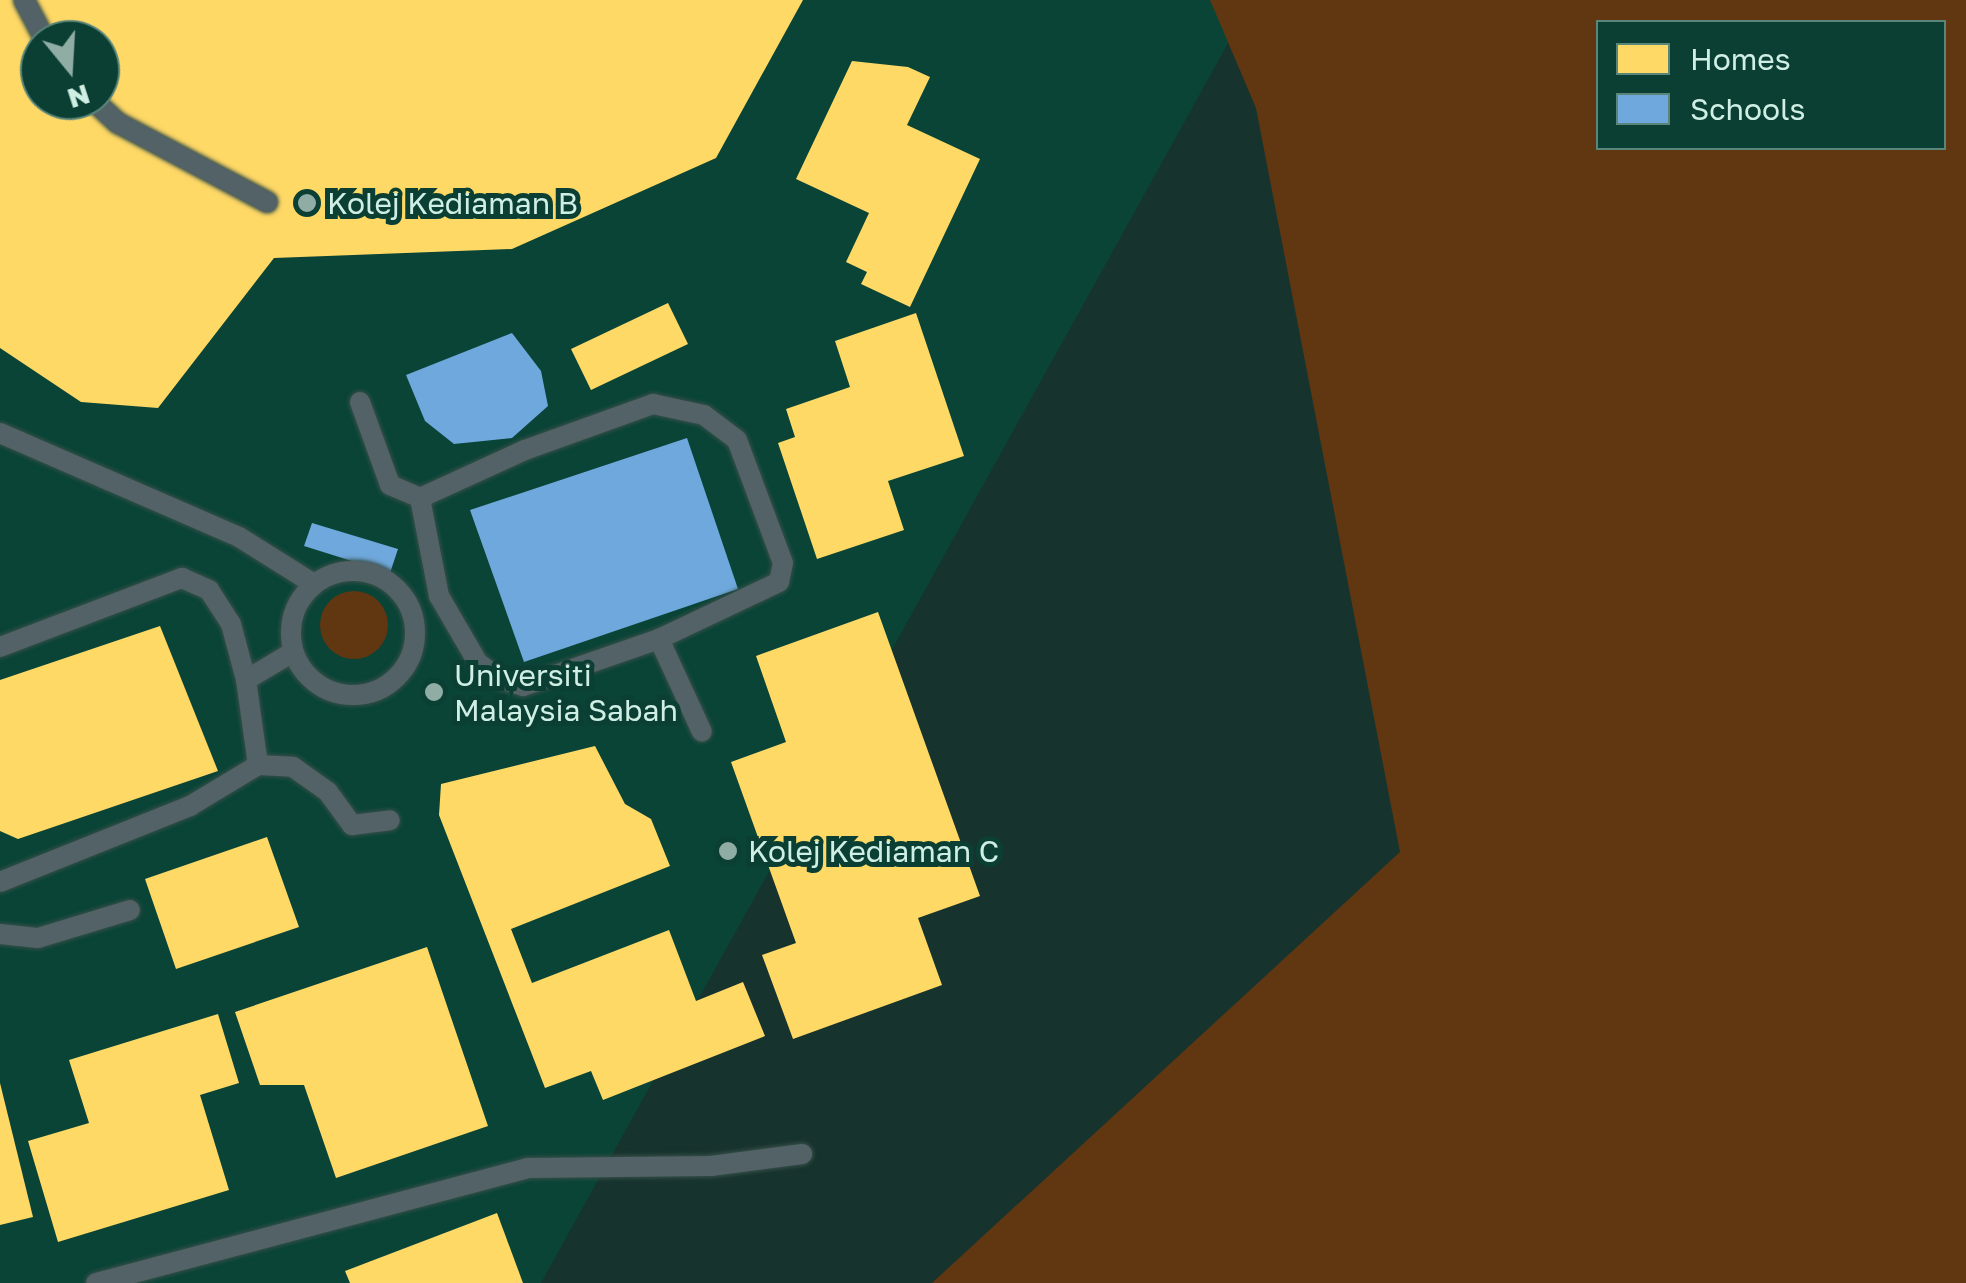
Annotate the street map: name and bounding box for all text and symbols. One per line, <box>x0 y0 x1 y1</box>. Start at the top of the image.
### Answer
north arrow <box>20 20 120 120</box>
legend <box>1596 20 1946 150</box>
text: Homes <box>1690 41 1791 77</box>
text: N <box>64 78 94 116</box>
text: Schools <box>1690 91 1806 127</box>
place label: Kolej Kediaman B <box>327 185 578 221</box>
marker: Kolej Kediaman B <box>296 192 318 214</box>
place label: Universiti Malaysia Sabah <box>454 657 678 728</box>
marker: Universiti Malaysia Sabah <box>423 681 445 703</box>
place label: Kolej Kediaman C <box>748 833 999 869</box>
marker: Kolej Kediaman C <box>717 840 739 862</box>

